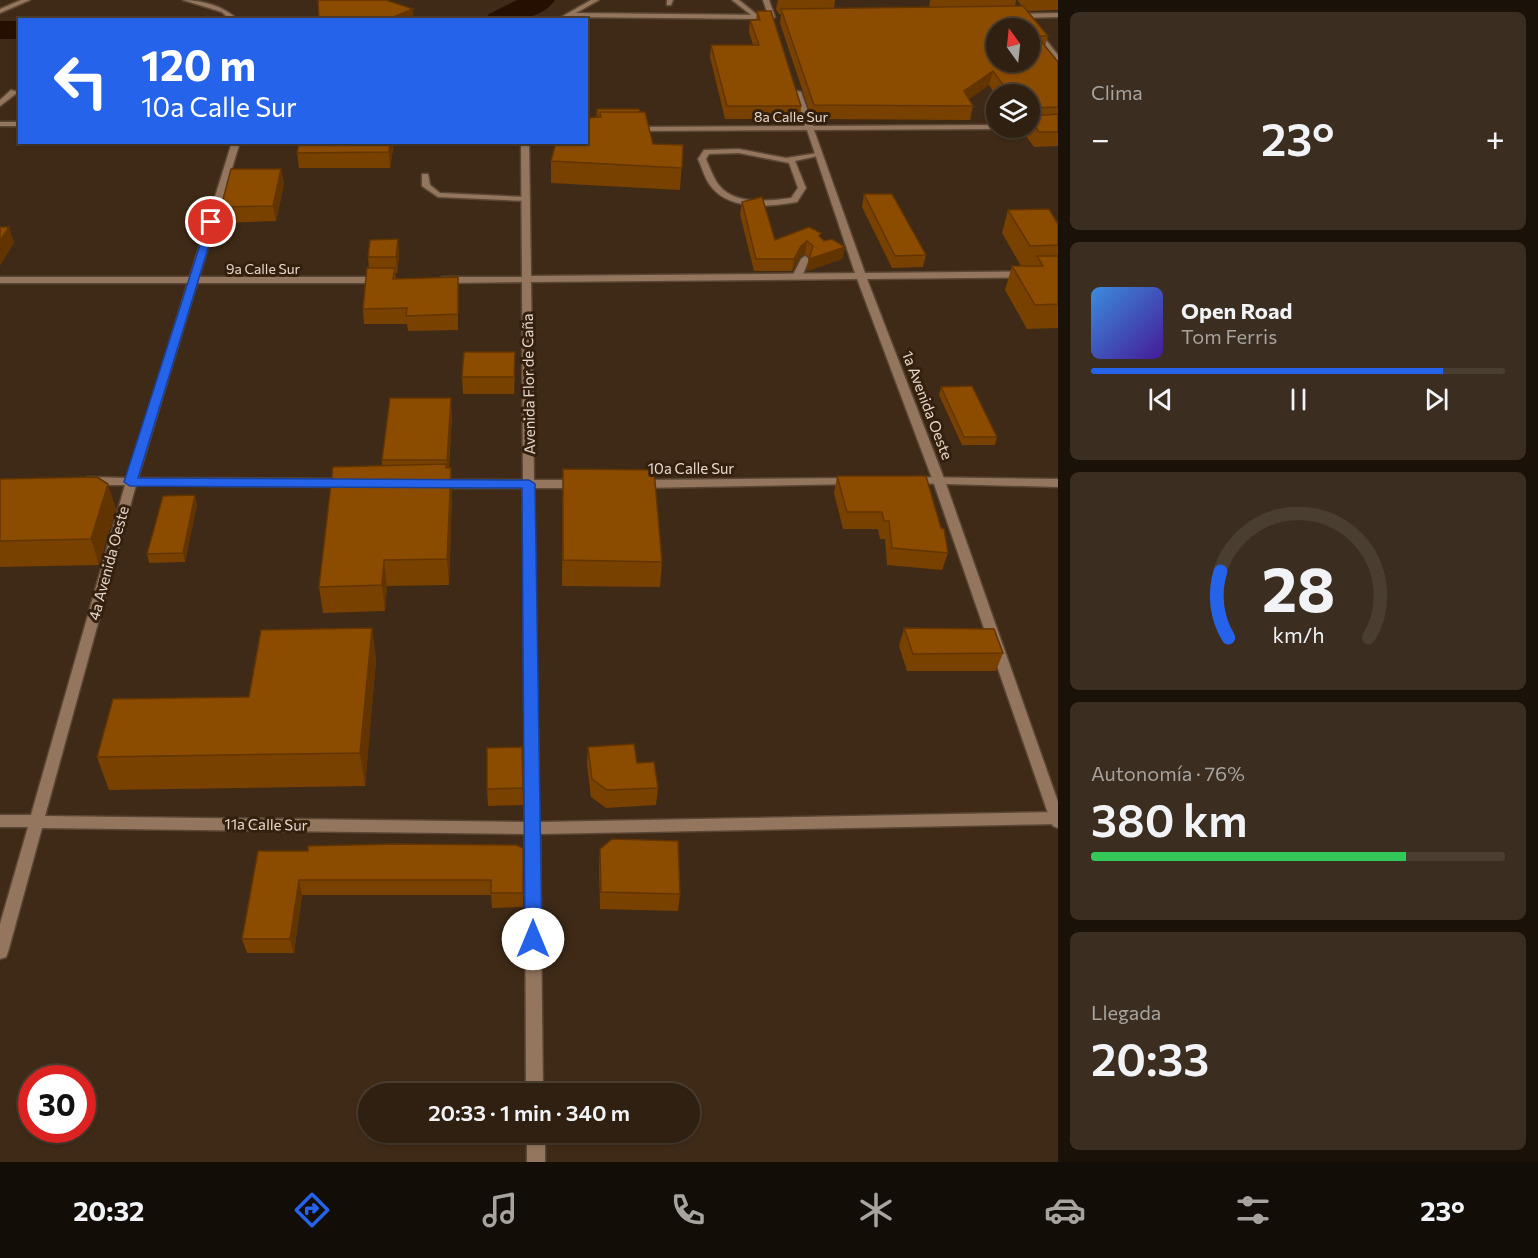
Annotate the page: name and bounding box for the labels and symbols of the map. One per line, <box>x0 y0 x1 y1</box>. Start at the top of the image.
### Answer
north arrow <box>986 18 1040 72</box>
street label: 8a Calle Sur <box>754 108 829 125</box>
pin <box>185 196 236 247</box>
street label: 9a Calle Sur <box>226 260 301 277</box>
street label: Avenida Flor de Caña <box>518 313 538 455</box>
street label: 1a Avenida Oeste <box>899 348 957 462</box>
street label: 10a Calle Sur <box>648 459 734 477</box>
street label: 4a Avenida Oeste <box>84 504 132 622</box>
street label: 11a Calle Sur <box>224 814 308 834</box>
position arrow <box>501 907 565 971</box>
speed limit sign: 30 <box>18 1065 96 1143</box>

